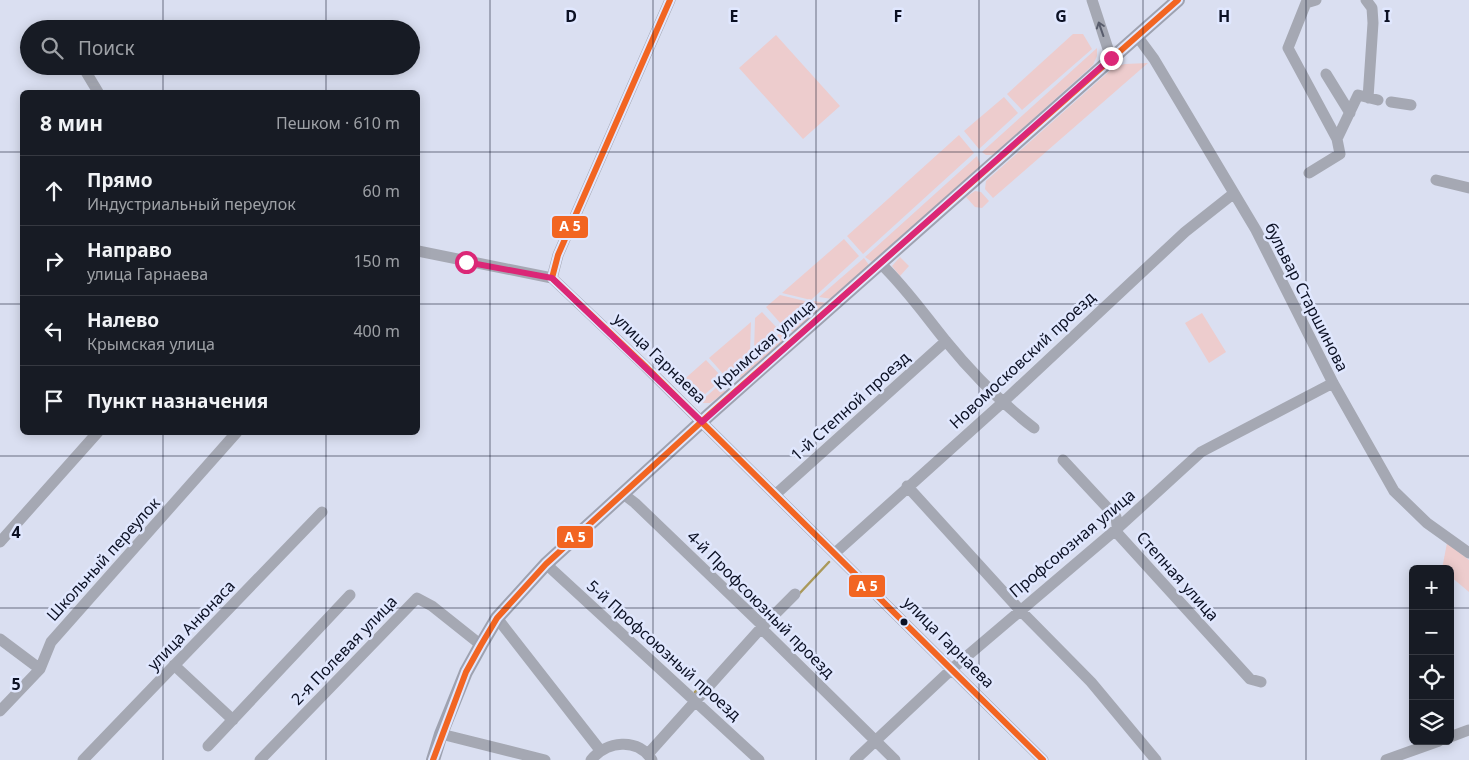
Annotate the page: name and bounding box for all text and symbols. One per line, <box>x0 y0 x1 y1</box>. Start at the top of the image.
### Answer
text: D <box>565 5 577 27</box>
text: E <box>730 5 739 27</box>
text: F <box>894 5 902 27</box>
text: G <box>1055 5 1067 27</box>
text: H <box>1218 5 1230 27</box>
text: I <box>1384 5 1390 27</box>
search box <box>20 20 420 75</box>
one-way arrow <box>1096 22 1105 37</box>
icon: search <box>38 34 66 62</box>
text: Поиск <box>78 35 134 61</box>
route end <box>1100 47 1123 70</box>
text: 8 мин <box>40 109 103 137</box>
text: Пешком · 610 m <box>276 112 400 134</box>
text: Прямо <box>87 167 153 193</box>
icon: ahead <box>40 177 68 205</box>
text: 60 m <box>363 180 400 202</box>
text: Индустриальный переулок <box>87 193 296 215</box>
line badge: A 5 <box>551 215 589 239</box>
text: A 5 <box>559 216 581 235</box>
street label: бульвар Старшинова <box>1260 219 1354 375</box>
text: Направо <box>87 237 172 263</box>
icon: right <box>40 247 68 275</box>
text: 150 m <box>353 250 400 272</box>
route start <box>455 251 478 274</box>
text: улица Гарнаева <box>87 263 208 285</box>
street label: Новомосковский проезд <box>944 286 1100 434</box>
street label: Крымская улица <box>709 294 819 394</box>
text: Налево <box>87 307 159 333</box>
street label: улица Гарнаева <box>609 308 711 408</box>
icon: left <box>40 317 68 345</box>
text: 400 m <box>353 320 400 342</box>
text: Крымская улица <box>87 333 215 355</box>
street label: 1-й Степной проезд <box>786 346 914 465</box>
icon: arrive <box>40 387 68 415</box>
text: Пункт назначения <box>87 388 268 414</box>
street label: Профсоюзная улица <box>1004 484 1140 602</box>
street label: Школьный переулок <box>41 492 165 626</box>
text: 4 <box>11 521 21 543</box>
line badge: A 5 <box>556 525 594 549</box>
street label: 4-й Профсоюзный проезд <box>682 525 840 683</box>
street label: Степная улица <box>1132 526 1224 626</box>
text: A 5 <box>564 527 586 546</box>
map controls <box>1409 565 1454 745</box>
button: + <box>1409 565 1454 610</box>
line badge: A 5 <box>848 574 886 598</box>
street label: улица Анюнаса <box>142 575 240 675</box>
street label: 5-й Профсоюзный проезд <box>582 575 746 725</box>
text: A 5 <box>856 576 878 595</box>
street label: 2-я Полевая улица <box>286 591 402 709</box>
street label: улица Гарнаева <box>898 591 1000 693</box>
button: − <box>1409 610 1454 655</box>
unlabelled marker <box>899 617 909 627</box>
button: locate <box>1409 655 1454 700</box>
text: 5 <box>11 673 21 695</box>
button: layers <box>1409 700 1454 745</box>

